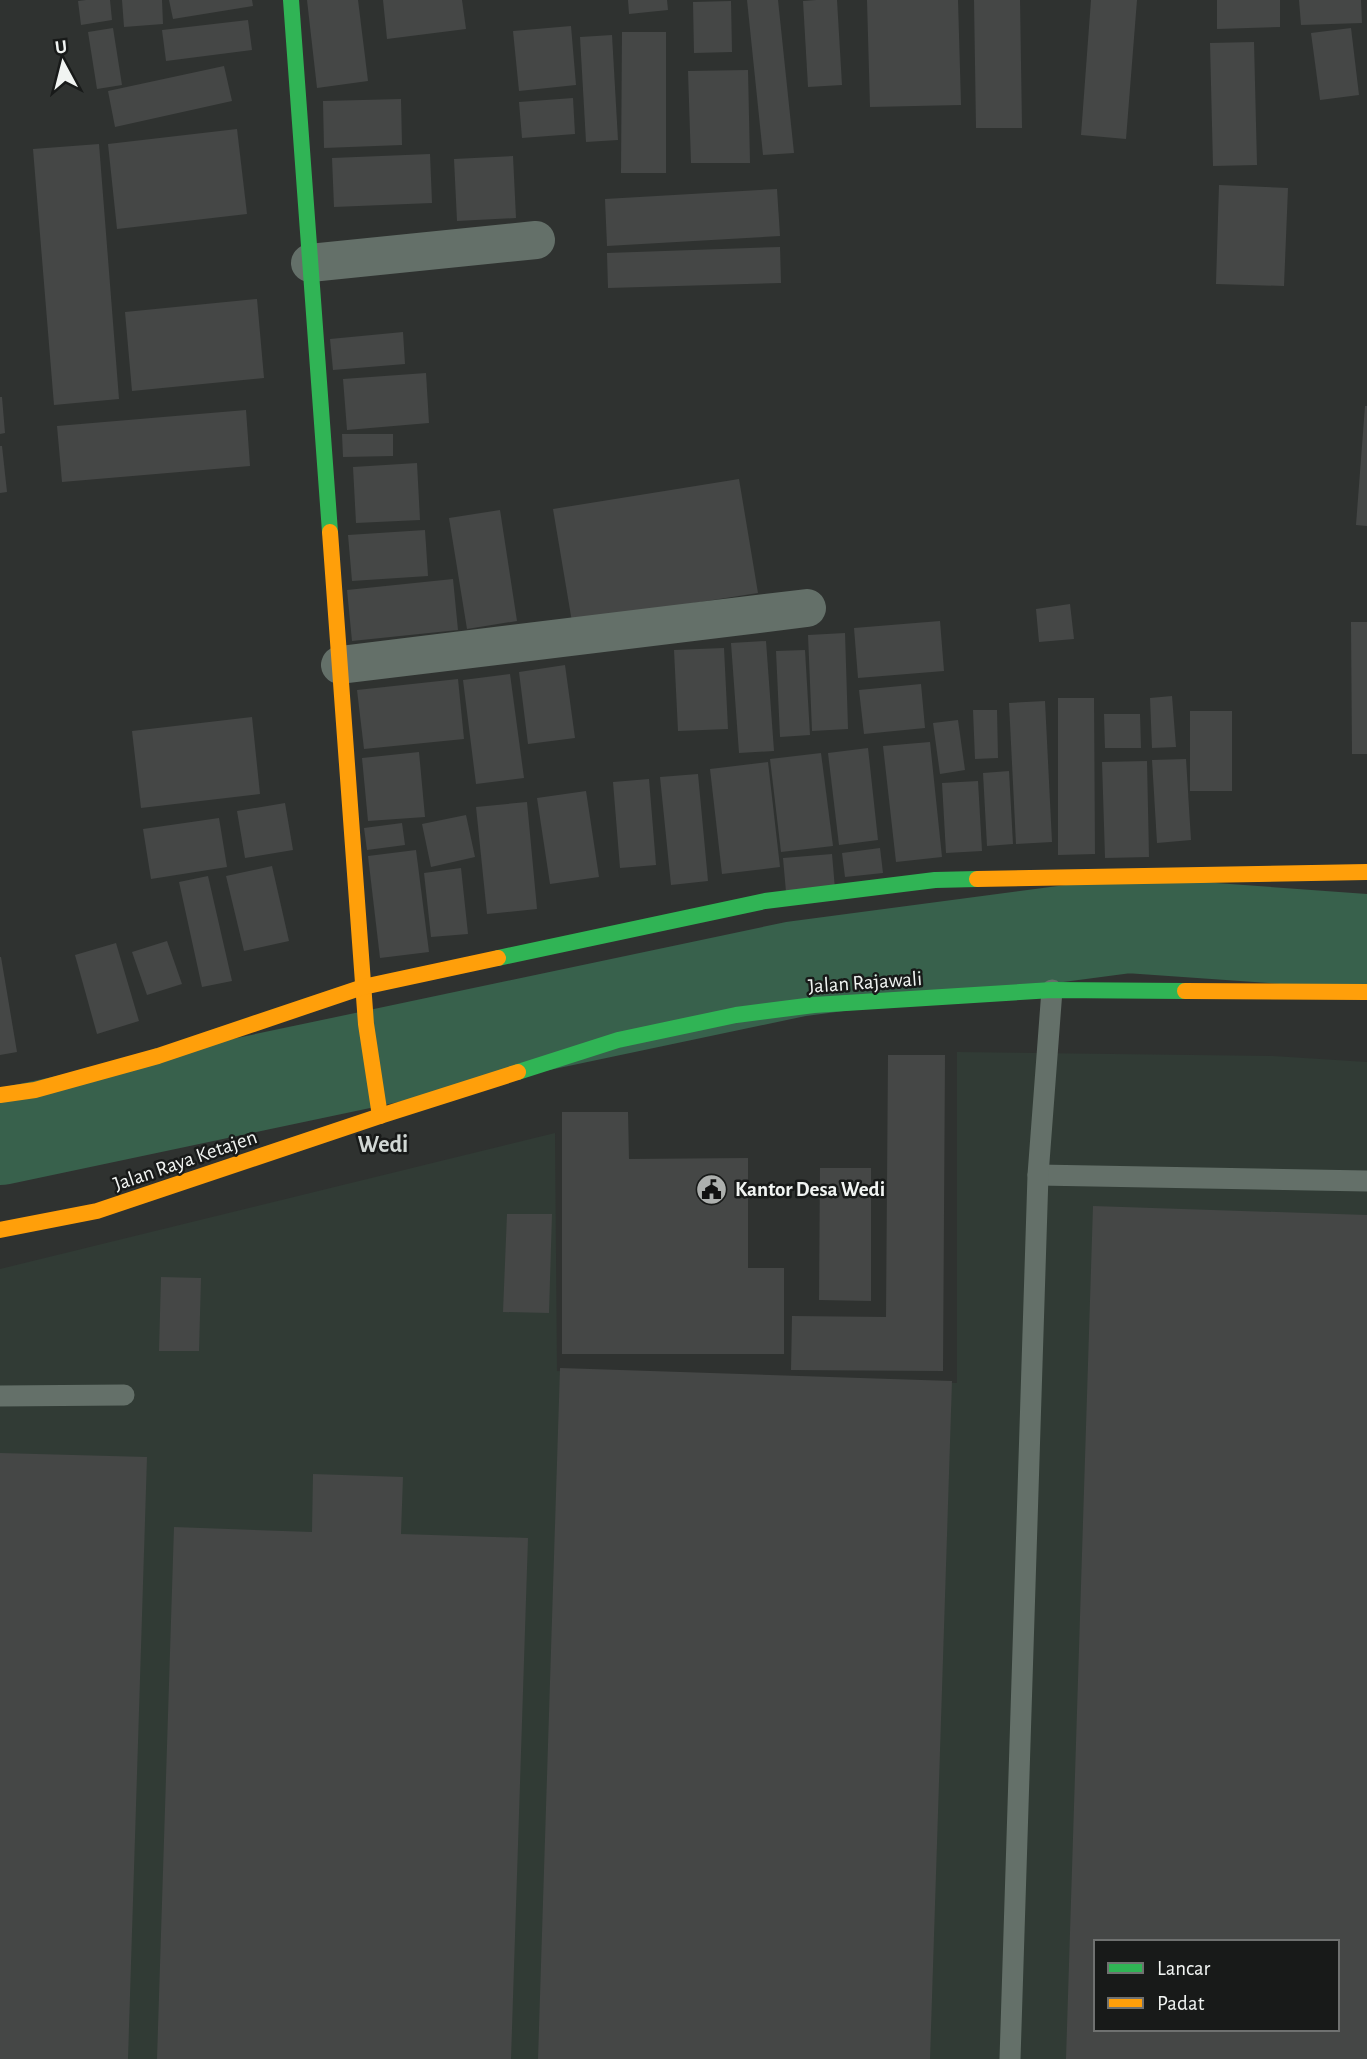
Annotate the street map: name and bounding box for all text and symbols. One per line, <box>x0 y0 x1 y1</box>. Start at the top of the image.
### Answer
north arrow <box>28 28 98 98</box>
text: U <box>54 37 68 58</box>
street label: Jalan Rajawali <box>807 968 923 997</box>
street label: Jalan Raya Ketajen <box>111 1126 260 1195</box>
district label: Wedi <box>358 1133 408 1157</box>
public building icon: Kantor Desa Wedi <box>695 1172 729 1206</box>
place label: Kantor Desa Wedi <box>735 1179 885 1200</box>
legend <box>1094 1940 1339 2031</box>
text: Lancar <box>1157 1958 1210 1979</box>
text: Padat <box>1157 1993 1205 2014</box>

